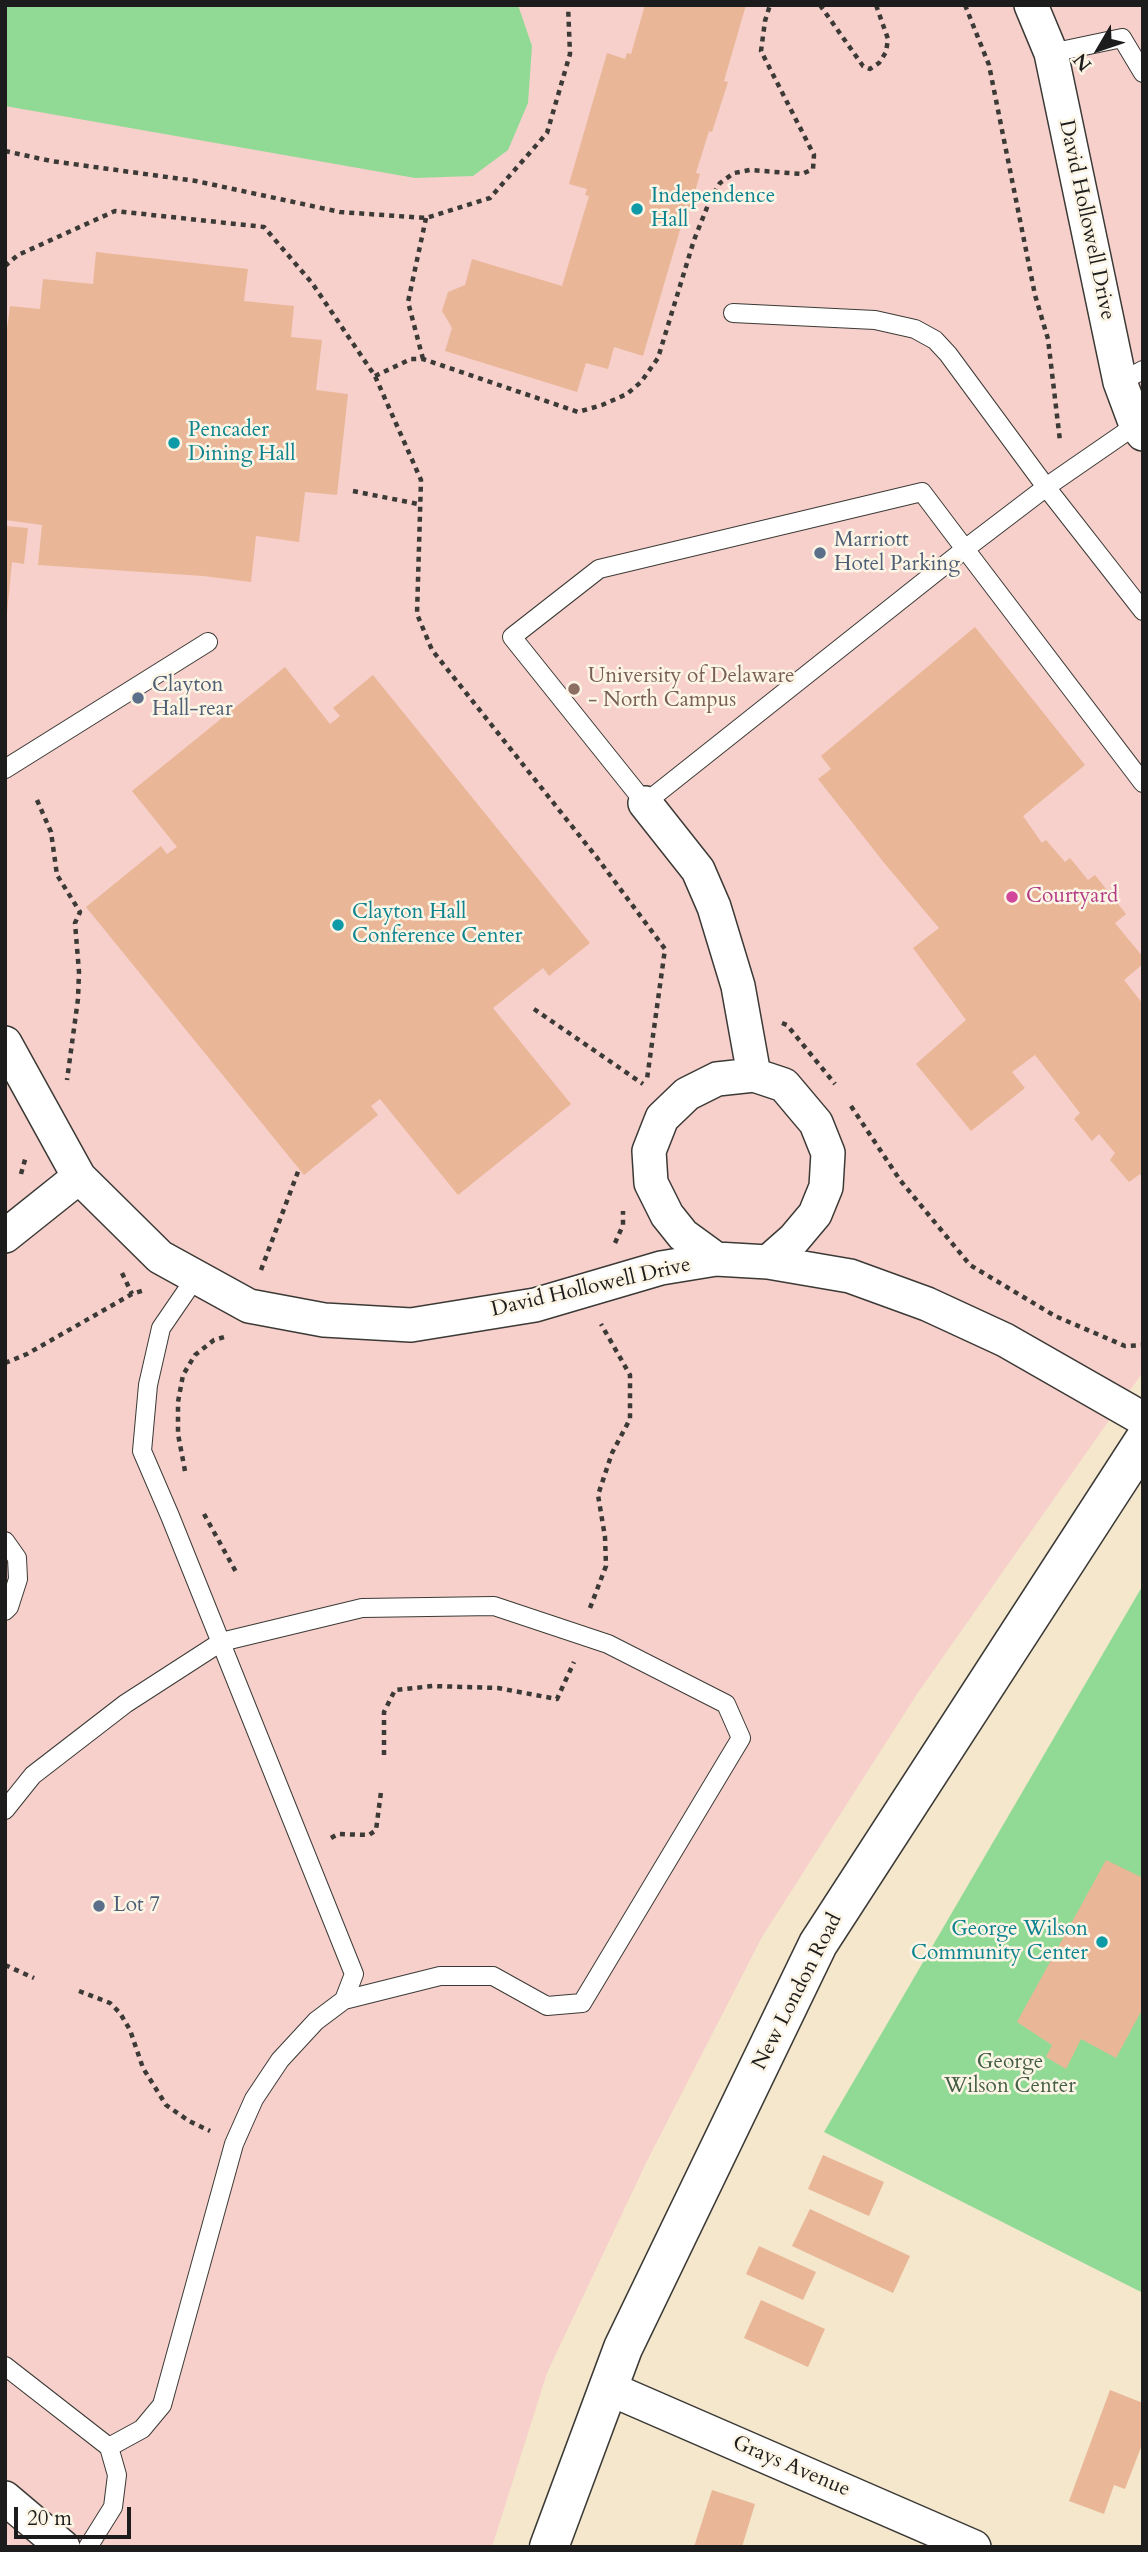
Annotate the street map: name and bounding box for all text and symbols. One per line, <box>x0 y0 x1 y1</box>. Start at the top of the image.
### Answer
north arrow <box>1064 14 1134 84</box>
text: N <box>1067 48 1098 77</box>
street label: David Hollowell Drive <box>1052 118 1120 322</box>
place label: Independence Hall <box>651 184 775 234</box>
marker: Independence Hall <box>629 201 645 217</box>
place label: Pencader Dining Hall <box>188 418 295 468</box>
marker: Pencader Dining Hall <box>166 435 182 451</box>
place label: Marriott Hotel Parking <box>834 528 960 578</box>
marker: Marriott Hotel Parking <box>812 545 828 561</box>
place label: University of Delaware - North Campus <box>588 664 795 714</box>
place label: Clayton Hall-rear <box>152 673 233 723</box>
marker: University of Delaware - North Campus <box>566 681 582 697</box>
marker: Clayton Hall-rear <box>130 690 146 706</box>
place label: Courtyard <box>1026 884 1118 910</box>
marker: Courtyard <box>1004 889 1020 905</box>
place label: Clayton Hall Conference Center <box>352 900 523 950</box>
marker: Clayton Hall Conference Center <box>330 917 346 933</box>
street label: David Hollowell Drive <box>489 1253 693 1323</box>
place label: Lot 7 <box>113 1893 160 1919</box>
marker: Lot 7 <box>91 1898 107 1914</box>
street label: New London Road <box>748 1910 848 2074</box>
place label: George Wilson Community Center <box>911 1917 1088 1967</box>
marker: George Wilson Community Center <box>1094 1934 1110 1950</box>
park label: George Wilson Center <box>944 2050 1076 2100</box>
street label: Grays Avenue <box>728 2431 854 2503</box>
scale bar <box>18 2492 135 2536</box>
text: 20 m <box>27 2504 72 2533</box>

